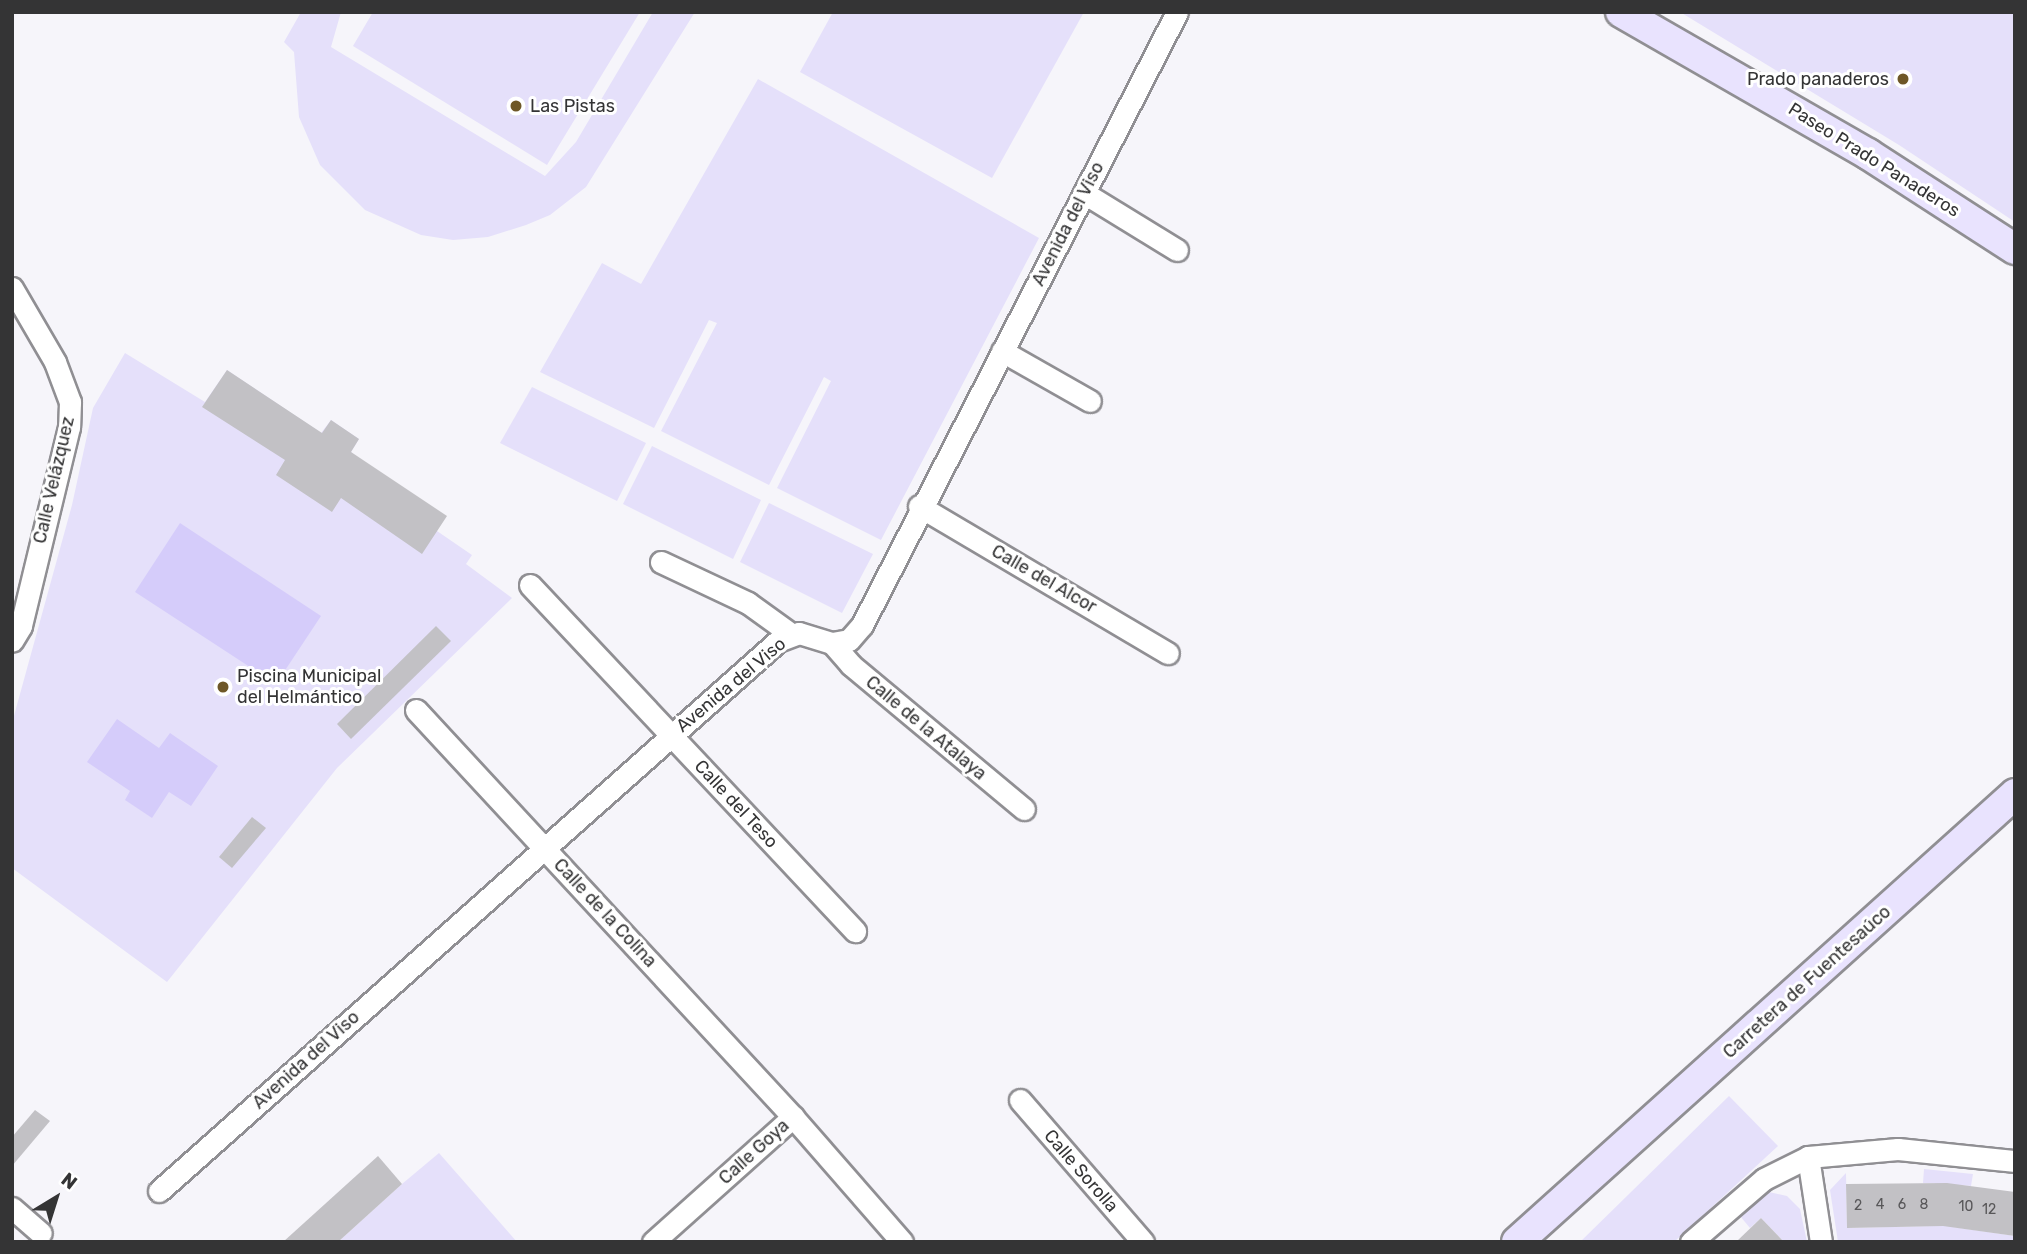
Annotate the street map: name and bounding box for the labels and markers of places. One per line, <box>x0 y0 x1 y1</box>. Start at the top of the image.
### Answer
place label: Prado panaderos <box>1747 68 1889 90</box>
marker: Prado panaderos <box>1895 71 1911 87</box>
place label: Las Pistas <box>530 95 615 117</box>
marker: Las Pistas <box>508 98 524 114</box>
place label: Piscina Municipal del Helmántico <box>237 666 381 708</box>
marker: Piscina Municipal del Helmántico <box>215 679 231 695</box>

